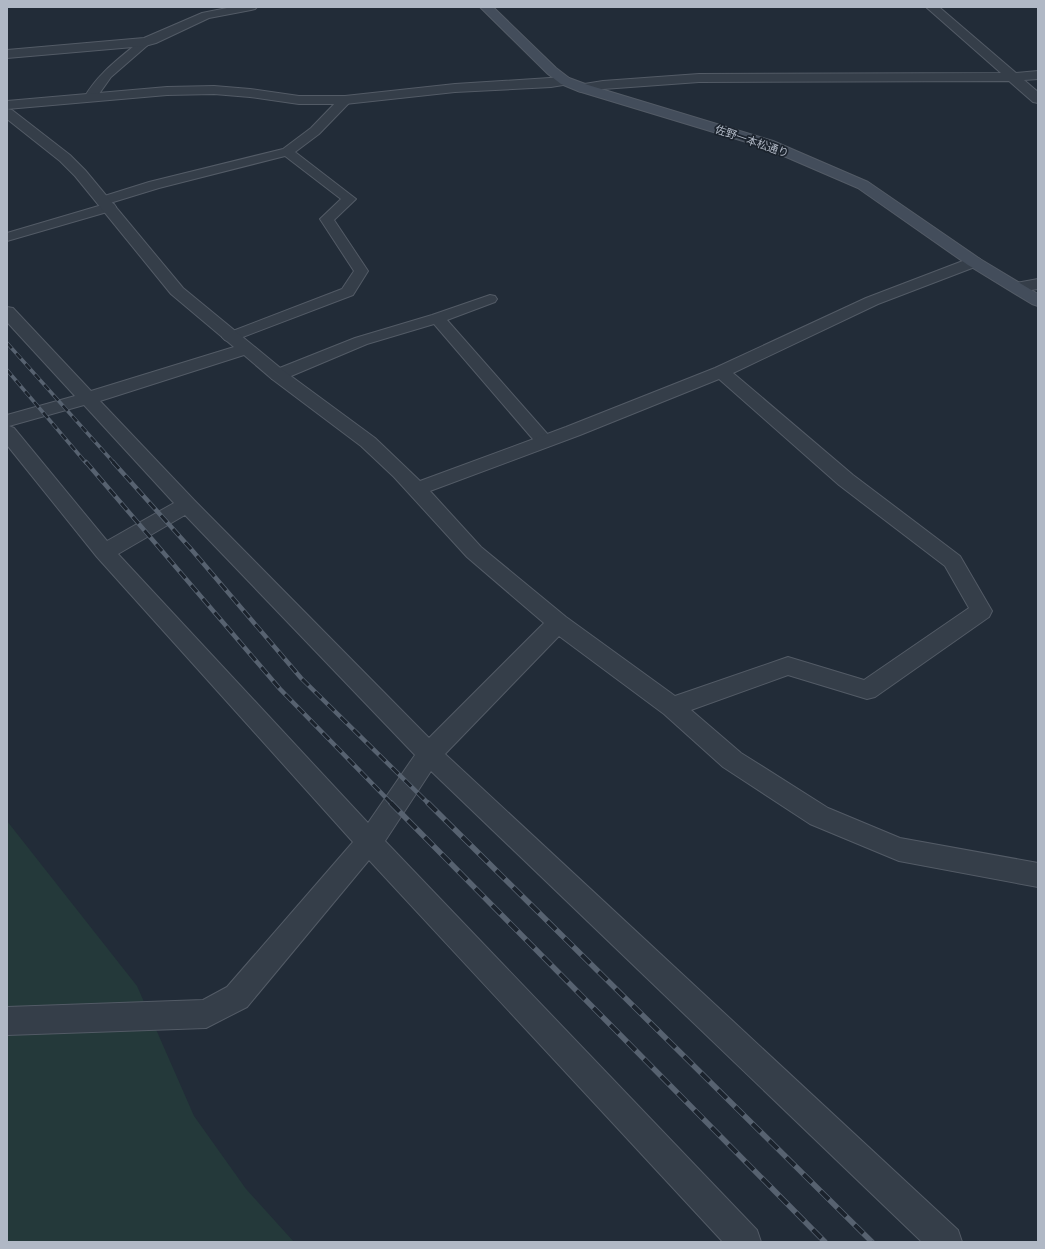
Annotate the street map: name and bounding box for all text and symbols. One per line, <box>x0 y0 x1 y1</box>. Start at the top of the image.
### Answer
street label: 佐野一本松通り <box>713 122 791 160</box>

